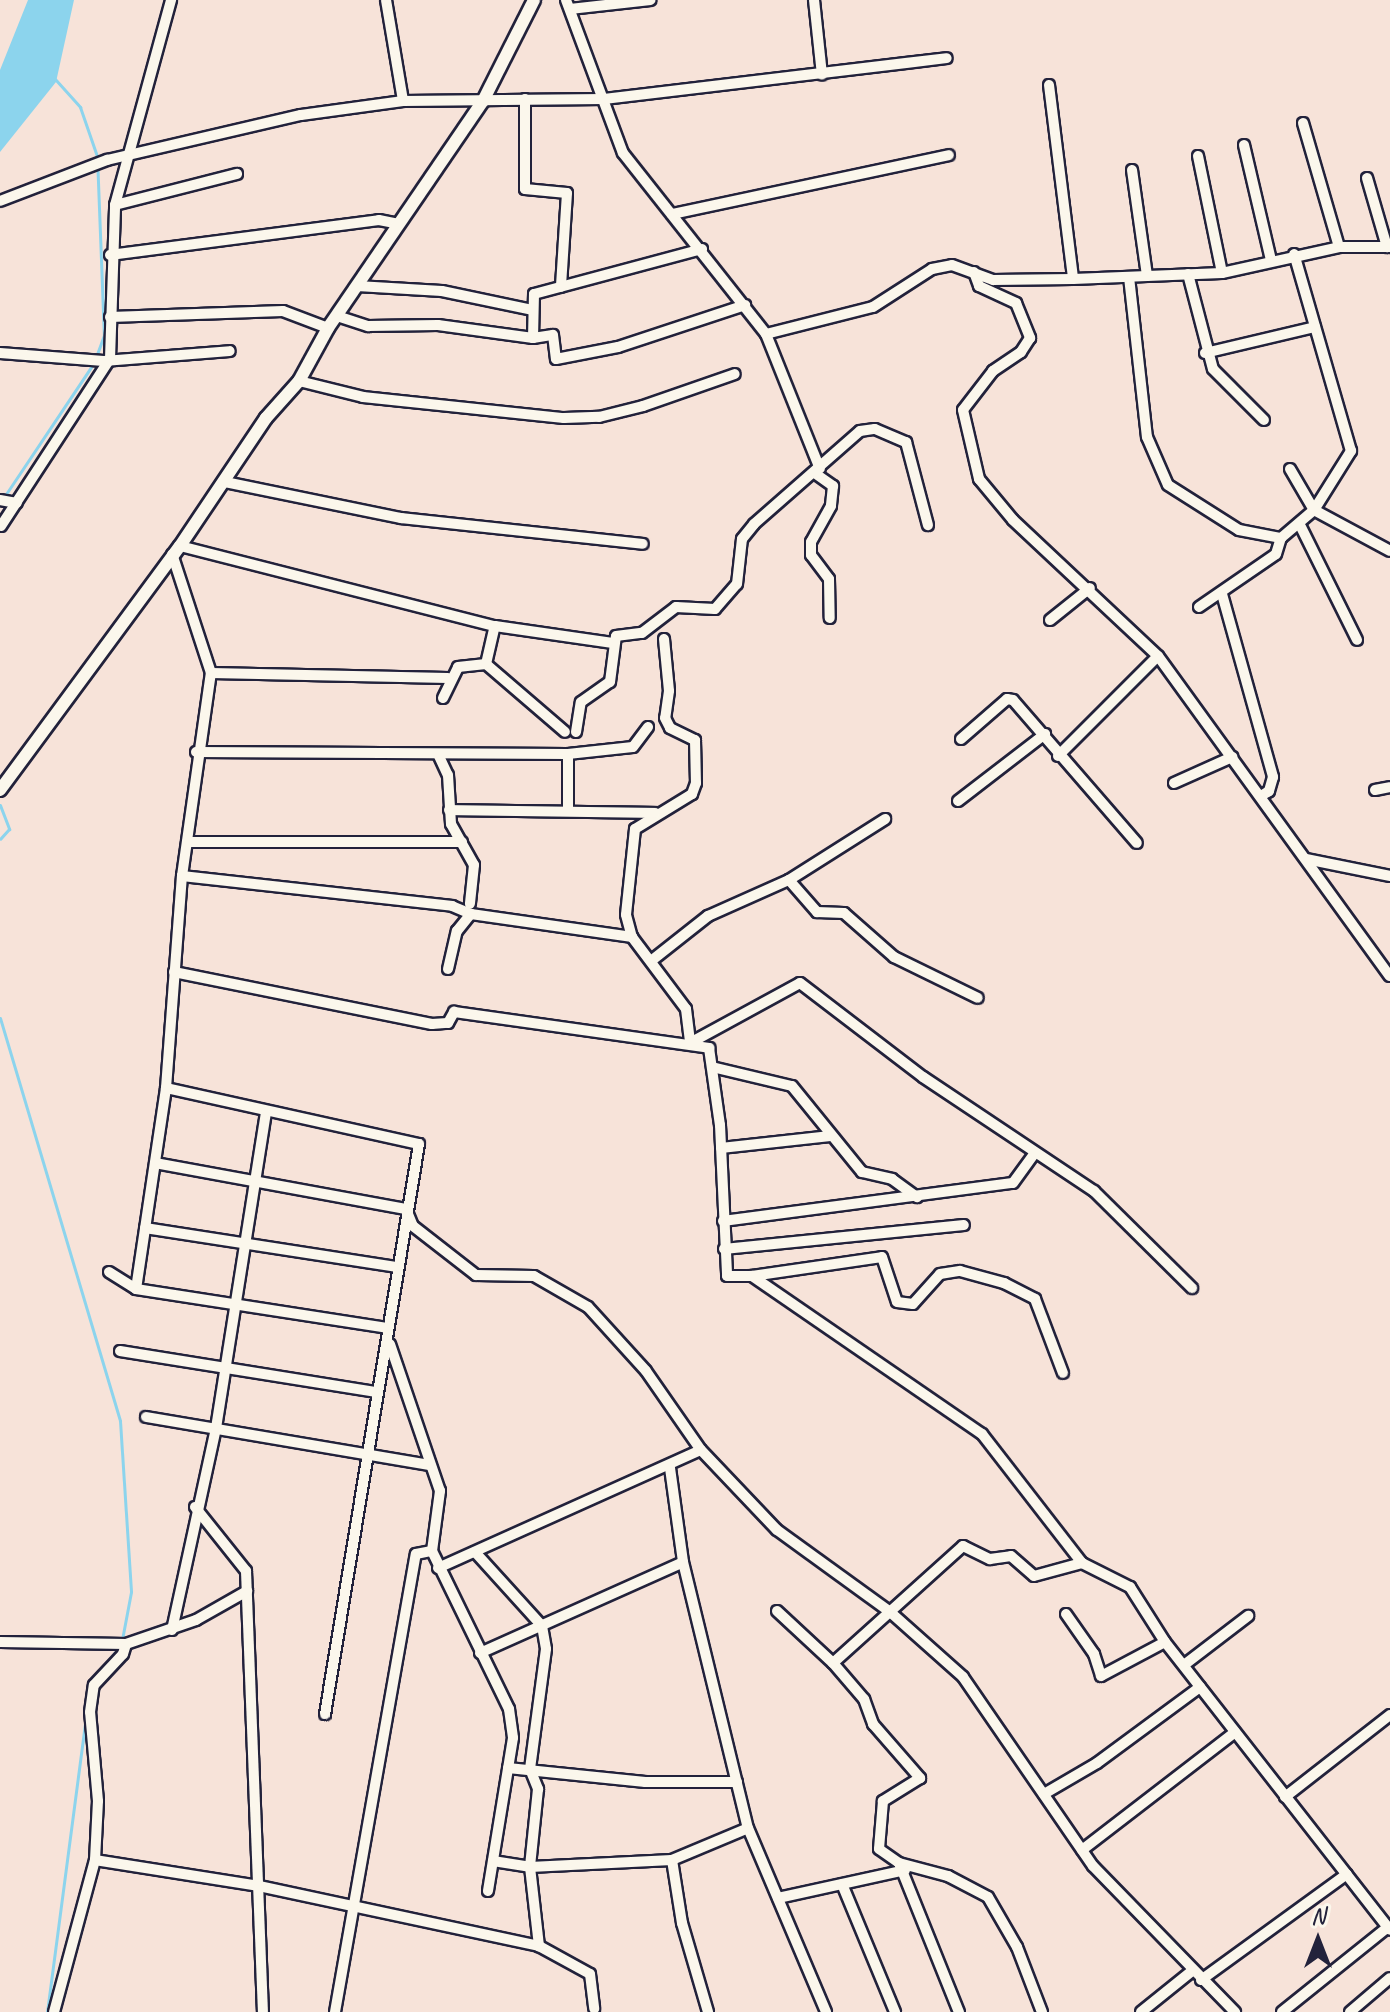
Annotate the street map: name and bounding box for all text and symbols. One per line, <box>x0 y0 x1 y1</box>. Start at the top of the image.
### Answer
north arrow <box>1278 1900 1358 1980</box>
text: N <box>1311 1902 1325 1930</box>

